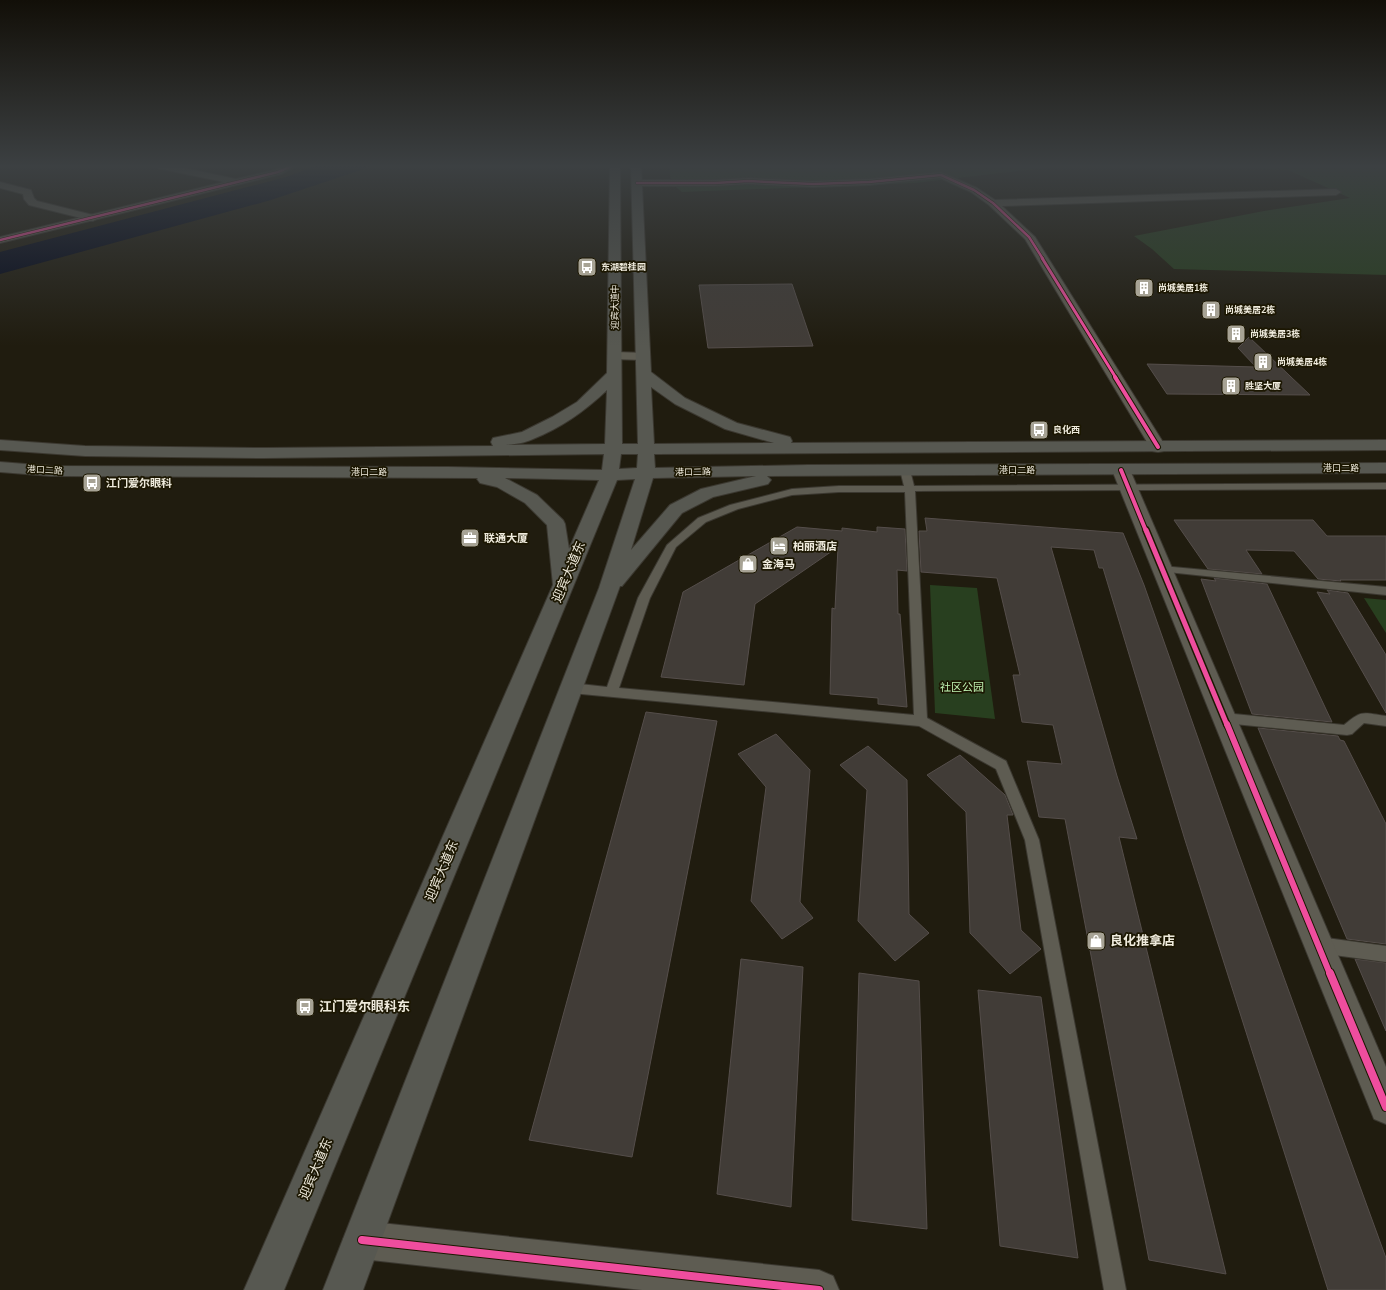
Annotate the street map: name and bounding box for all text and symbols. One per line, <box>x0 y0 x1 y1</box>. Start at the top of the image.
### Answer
bus stop icon: 东湖碧桂园 <box>576 256 598 278</box>
place label: 东湖碧桂园 <box>601 261 646 273</box>
building icon: 尚城美居1栋 <box>1133 277 1155 299</box>
place label: 尚城美居1栋 <box>1158 282 1208 294</box>
street label: 迎宾大道中 <box>609 284 621 330</box>
building icon: 尚城美居2栋 <box>1200 299 1222 321</box>
place label: 尚城美居2栋 <box>1225 304 1275 316</box>
building icon: 尚城美居3栋 <box>1225 323 1247 345</box>
place label: 尚城美居3栋 <box>1250 328 1300 340</box>
building icon: 尚城美居4栋 <box>1252 351 1274 373</box>
place label: 尚城美居4栋 <box>1277 356 1327 368</box>
building icon: 胜坚大厦 <box>1220 375 1242 397</box>
place label: 胜坚大厦 <box>1245 380 1281 392</box>
bus stop icon: 良化西 <box>1028 419 1050 441</box>
place label: 良化西 <box>1053 424 1080 436</box>
street label: 港口二路 <box>1323 462 1359 474</box>
street label: 港口二路 <box>27 463 63 477</box>
street label: 港口二路 <box>999 464 1035 476</box>
street label: 港口二路 <box>351 466 387 478</box>
street label: 港口二路 <box>675 466 711 478</box>
bus stop icon: 江门爱尔眼科 <box>81 472 103 494</box>
place label: 江门爱尔眼科 <box>106 476 172 491</box>
office icon: 联通大厦 <box>459 527 481 549</box>
place label: 联通大厦 <box>484 531 528 546</box>
hotel icon: 柏丽酒店 <box>768 535 790 557</box>
street label: 迎宾大道东 <box>548 539 590 605</box>
place label: 柏丽酒店 <box>793 539 837 554</box>
shop icon: 金海马 <box>737 553 759 575</box>
place label: 金海马 <box>762 557 795 572</box>
park label: 社区公园 <box>940 680 984 695</box>
street label: 迎宾大道东 <box>421 838 463 904</box>
shop icon: 良化推拿店 <box>1085 930 1107 952</box>
place label: 良化推拿店 <box>1110 932 1175 950</box>
bus stop icon: 江门爱尔眼科东 <box>294 996 316 1018</box>
place label: 江门爱尔眼科东 <box>319 998 410 1016</box>
street label: 迎宾大道东 <box>295 1136 337 1202</box>

